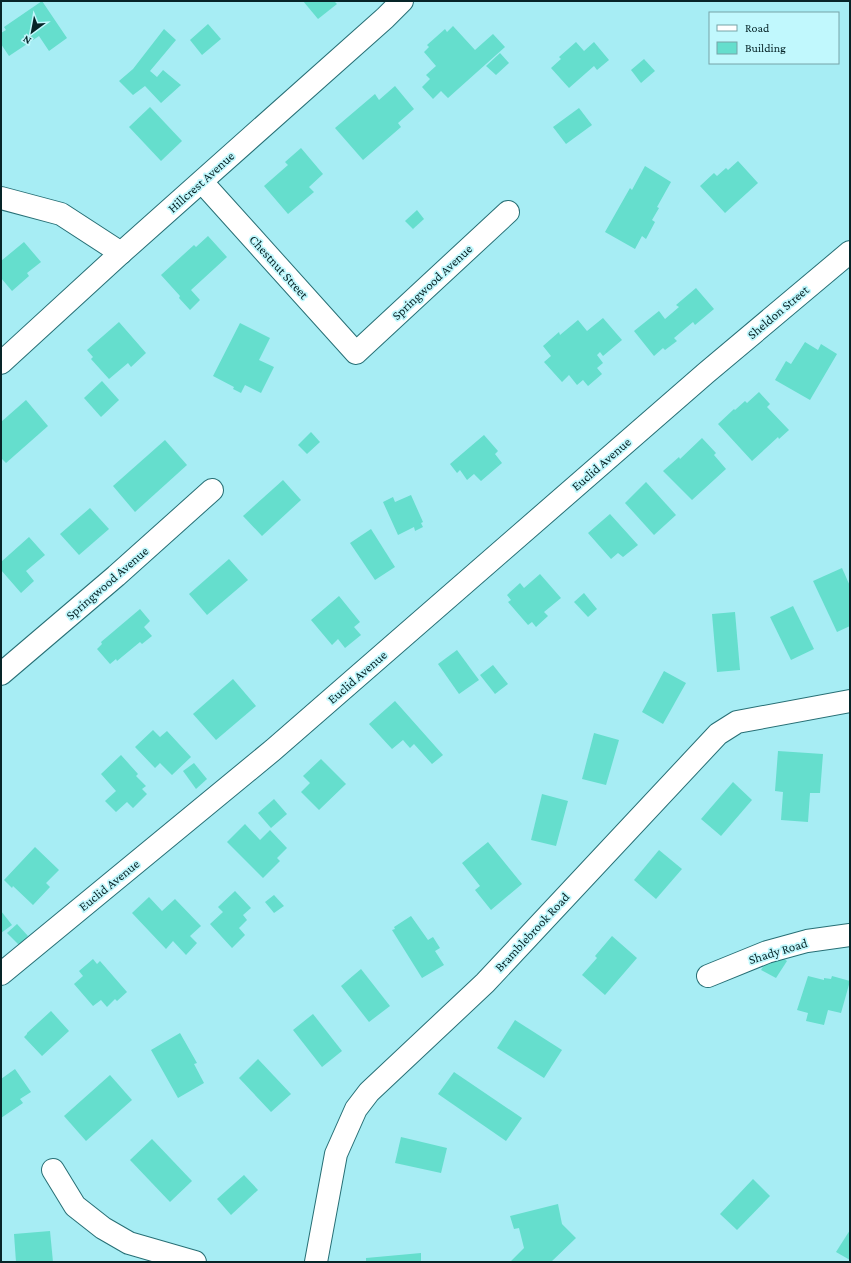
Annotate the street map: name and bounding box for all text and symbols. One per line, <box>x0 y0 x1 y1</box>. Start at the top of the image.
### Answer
north arrow <box>12 12 52 52</box>
legend <box>709 12 839 64</box>
text: Road <box>745 21 770 35</box>
text: N <box>20 33 33 48</box>
text: Building <box>745 41 786 55</box>
street label: Hillcrest Avenue <box>165 148 238 216</box>
street label: Chestnut Street <box>246 232 312 303</box>
street label: Springwood Avenue <box>389 241 475 323</box>
street label: Sheldon Street <box>744 282 812 342</box>
street label: Euclid Avenue <box>568 434 634 494</box>
street label: Springwood Avenue <box>63 543 151 623</box>
street label: Euclid Avenue <box>324 647 390 707</box>
street label: Euclid Avenue <box>76 856 143 914</box>
street label: Bramblebrook Road <box>492 889 573 975</box>
street label: Shady Road <box>747 935 809 967</box>

